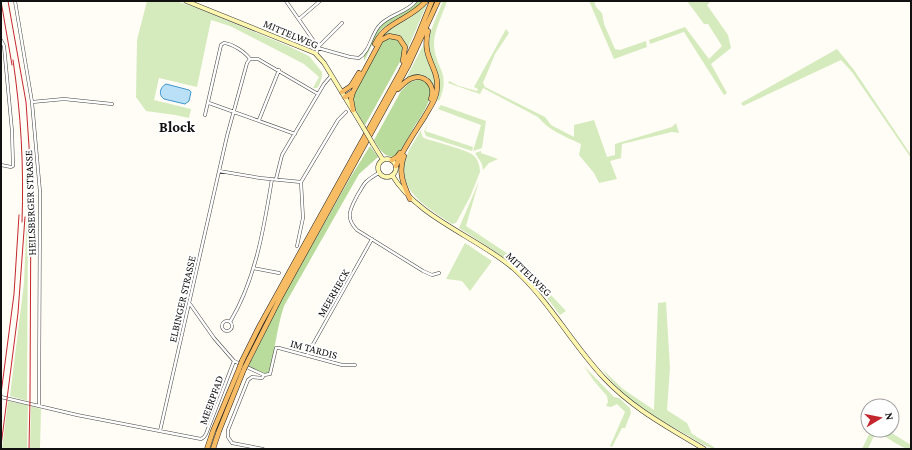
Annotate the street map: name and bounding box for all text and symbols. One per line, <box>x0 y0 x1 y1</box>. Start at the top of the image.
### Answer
street label: MITTELWEG <box>262 17 320 51</box>
district label: Block <box>159 119 196 135</box>
street label: HEILSBERGER STRASSE <box>22 150 38 256</box>
street label: MITTELWEG <box>504 249 554 299</box>
street label: ELBINGER STRASSE <box>166 255 198 343</box>
street label: MEERHECK <box>315 266 352 319</box>
street label: IM TARDIS <box>289 337 339 361</box>
street label: MEERPFAD <box>197 374 225 426</box>
north arrow <box>860 398 900 438</box>
text: N <box>883 412 896 421</box>

